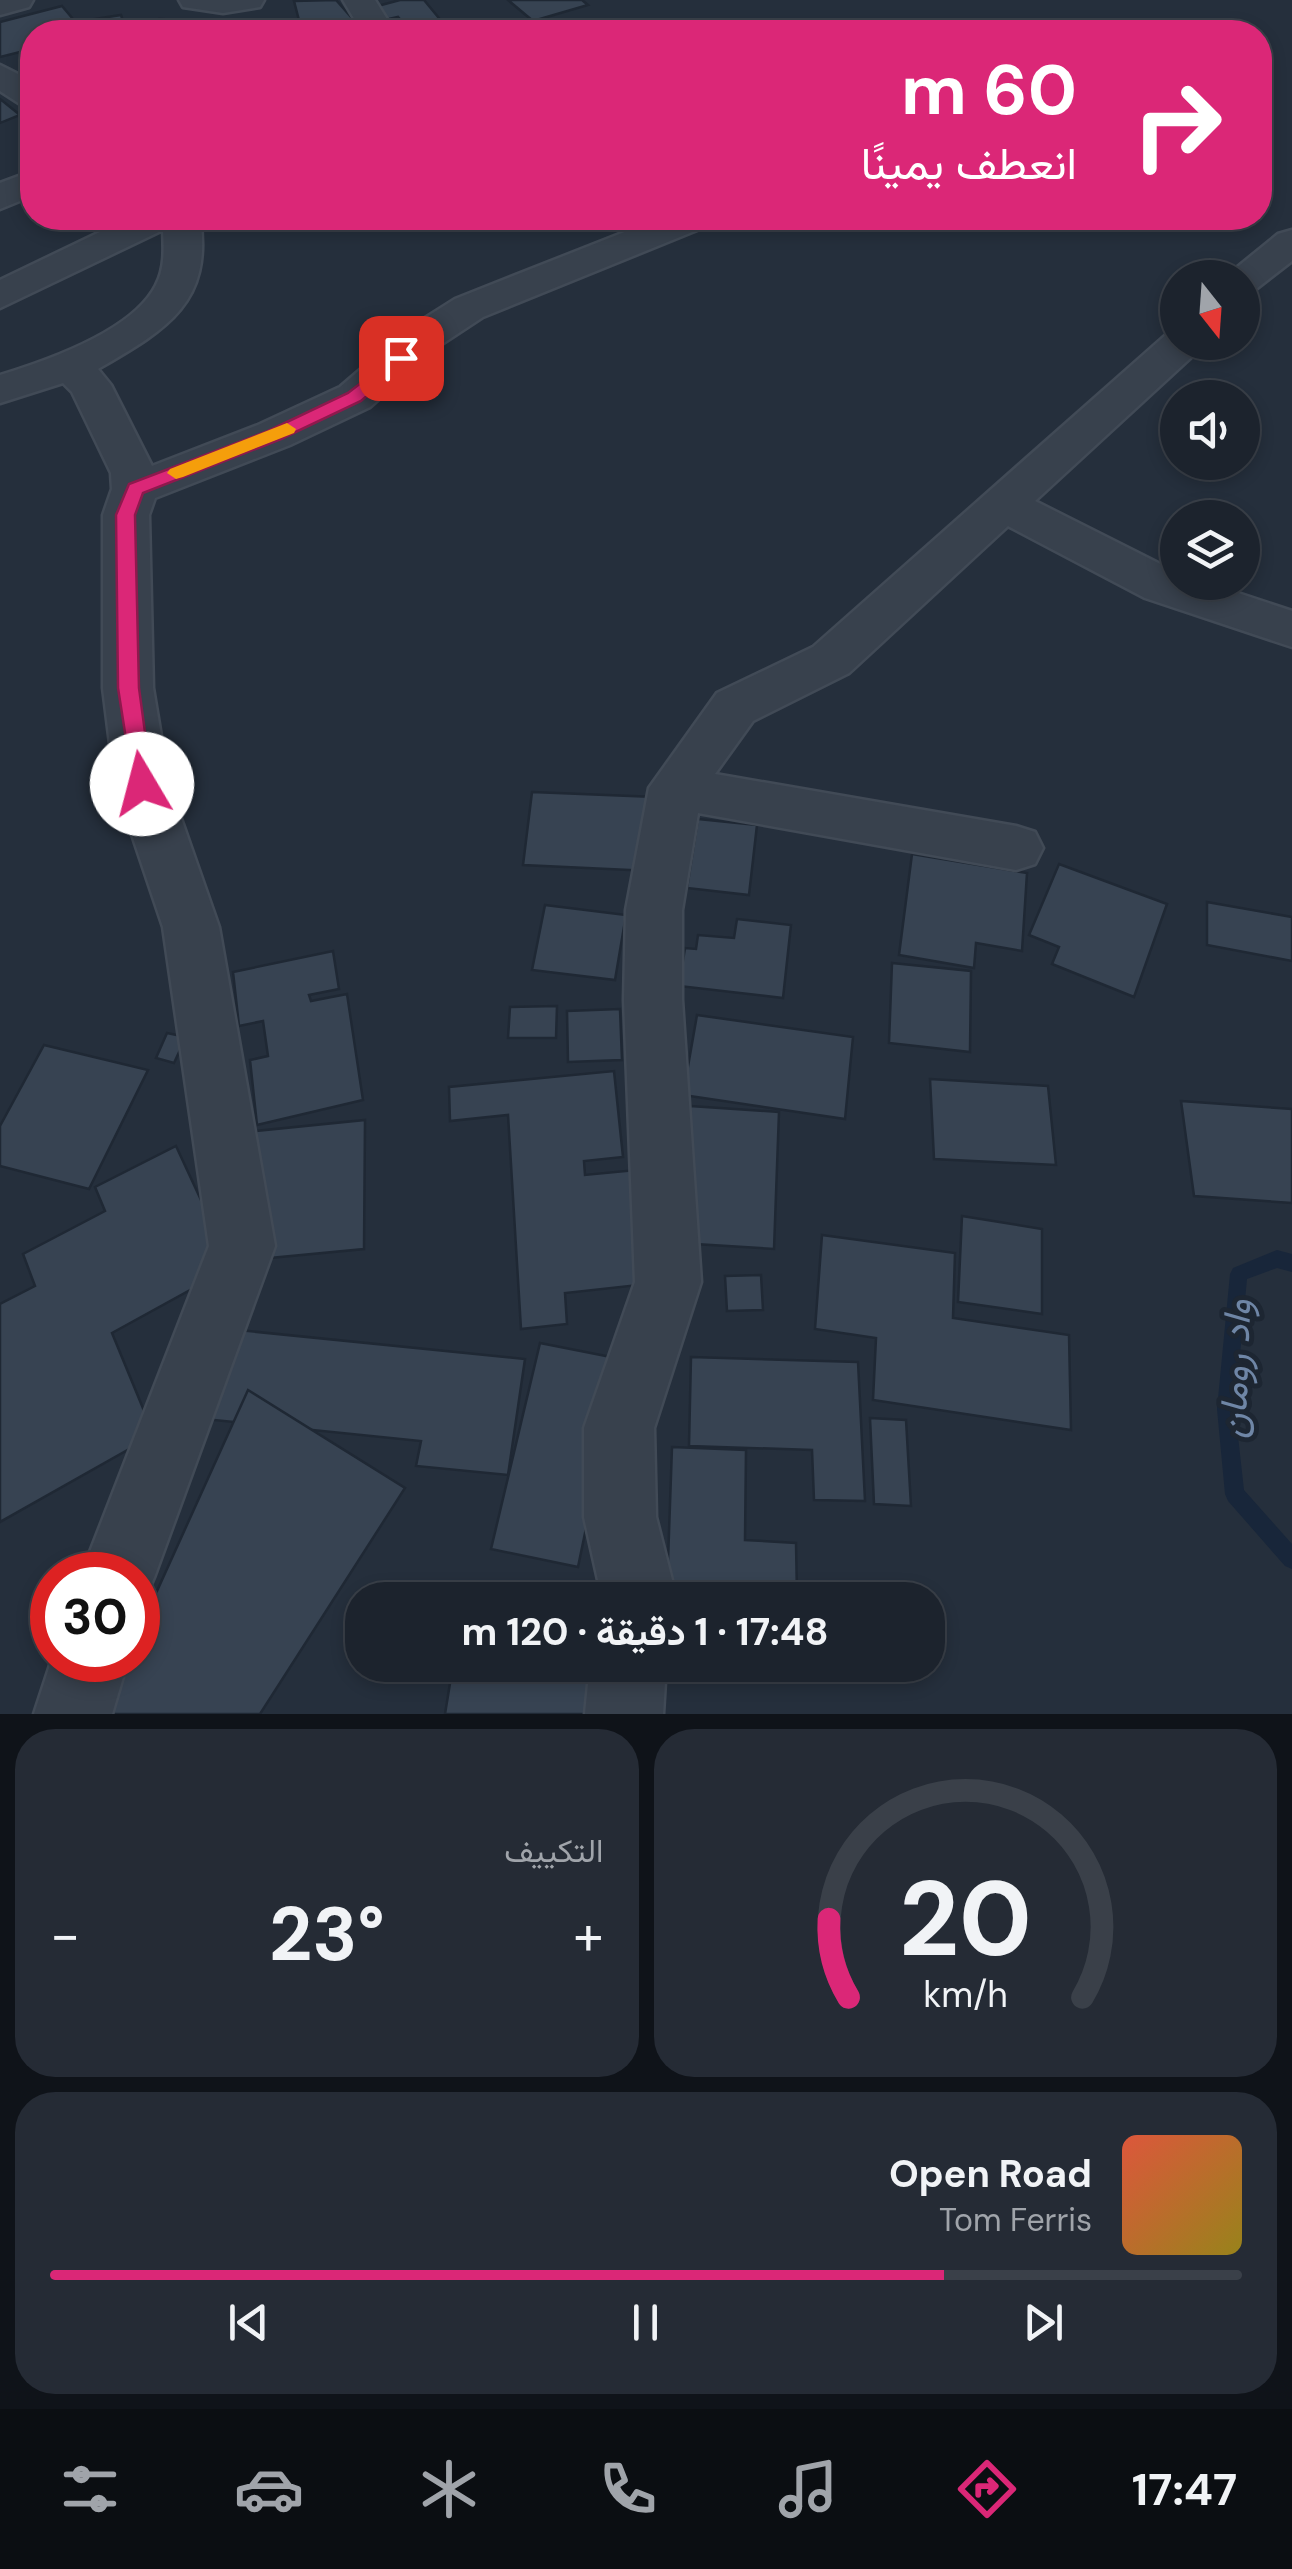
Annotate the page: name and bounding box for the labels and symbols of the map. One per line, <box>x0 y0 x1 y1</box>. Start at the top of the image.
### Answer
north arrow <box>1160 260 1260 360</box>
pin <box>359 316 444 401</box>
position arrow <box>90 732 194 836</box>
water label: واد رومان <box>1208 1298 1262 1440</box>
speed limit sign: 30 <box>30 1552 160 1682</box>

